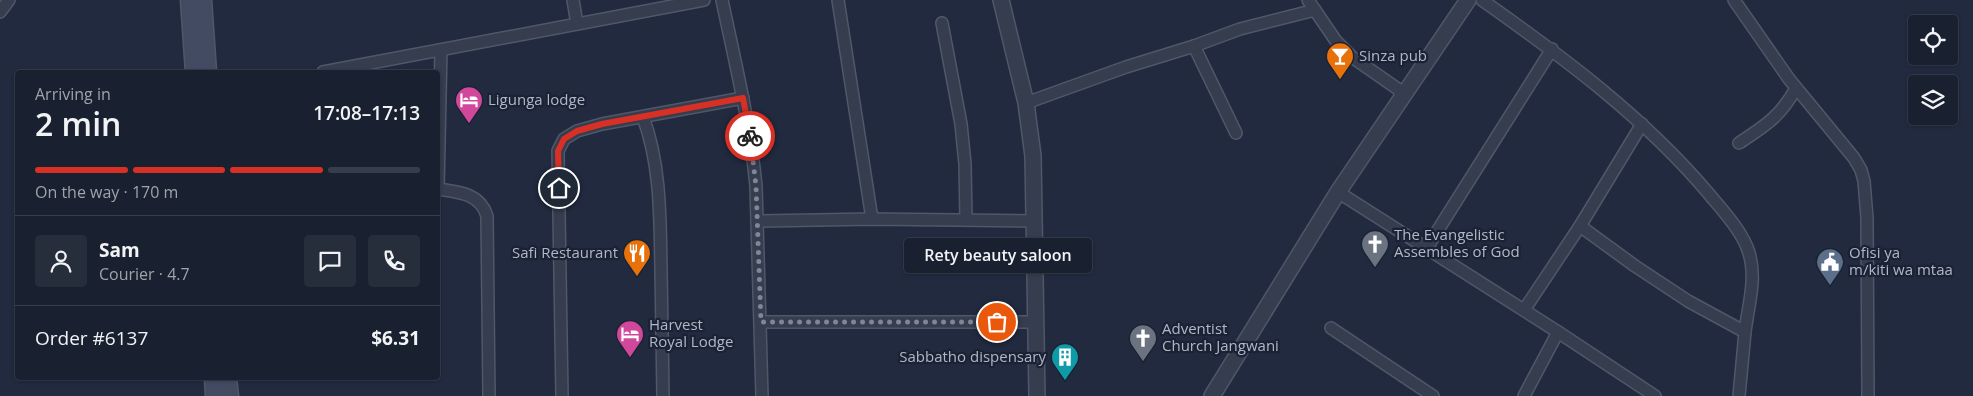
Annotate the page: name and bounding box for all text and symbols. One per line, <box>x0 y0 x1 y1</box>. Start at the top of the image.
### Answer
map controls <box>1908 15 1958 125</box>
button: locate <box>1908 15 1958 65</box>
bar icon: Sinza pub <box>1325 41 1355 80</box>
place label: Sinza pub <box>1359 45 1427 65</box>
button: layers <box>1908 75 1958 125</box>
text: Arriving in <box>35 83 111 105</box>
hotel icon: Ligunga lodge <box>454 85 484 124</box>
place label: Ligunga lodge <box>488 89 585 109</box>
text: 17:08–17:13 <box>313 100 420 126</box>
text: 2 min <box>35 102 121 145</box>
courier <box>725 111 775 161</box>
icon: bike <box>736 122 764 150</box>
pin <box>538 167 580 209</box>
icon: home <box>545 174 573 202</box>
text: On the way · 170 m <box>35 181 178 203</box>
place label: The Evangelistic Assembles of God <box>1394 224 1520 261</box>
church icon: The Evangelistic Assembles of God <box>1360 229 1390 268</box>
button: person <box>35 235 87 287</box>
button: chat <box>304 235 356 287</box>
button: phone <box>368 235 420 287</box>
text: Sam <box>99 237 140 263</box>
callout: Rety beauty saloon <box>903 237 1091 272</box>
restaurant icon: Safi Restaurant <box>622 238 652 277</box>
place label: Safi Restaurant <box>512 242 618 262</box>
place label: Ofisi ya m/kiti wa mtaa <box>1849 242 1953 279</box>
text: Rety beauty saloon <box>924 244 1072 266</box>
public building icon: Ofisi ya m/kiti wa mtaa <box>1815 247 1845 286</box>
text: Courier · 4.7 <box>99 263 190 285</box>
pin <box>976 301 1018 343</box>
icon: bag <box>983 308 1011 336</box>
place label: Harvest Royal Lodge <box>649 314 733 351</box>
place label: Adventist Church Jangwani <box>1162 318 1279 355</box>
hotel icon: Harvest Royal Lodge <box>615 319 645 358</box>
church icon: Adventist Church Jangwani <box>1128 323 1158 362</box>
text: Order #6137 <box>35 325 148 351</box>
text: $6.31 <box>371 325 420 351</box>
building icon: Sabbatho dispensary <box>1050 342 1080 381</box>
place label: Sabbatho dispensary <box>899 346 1046 366</box>

